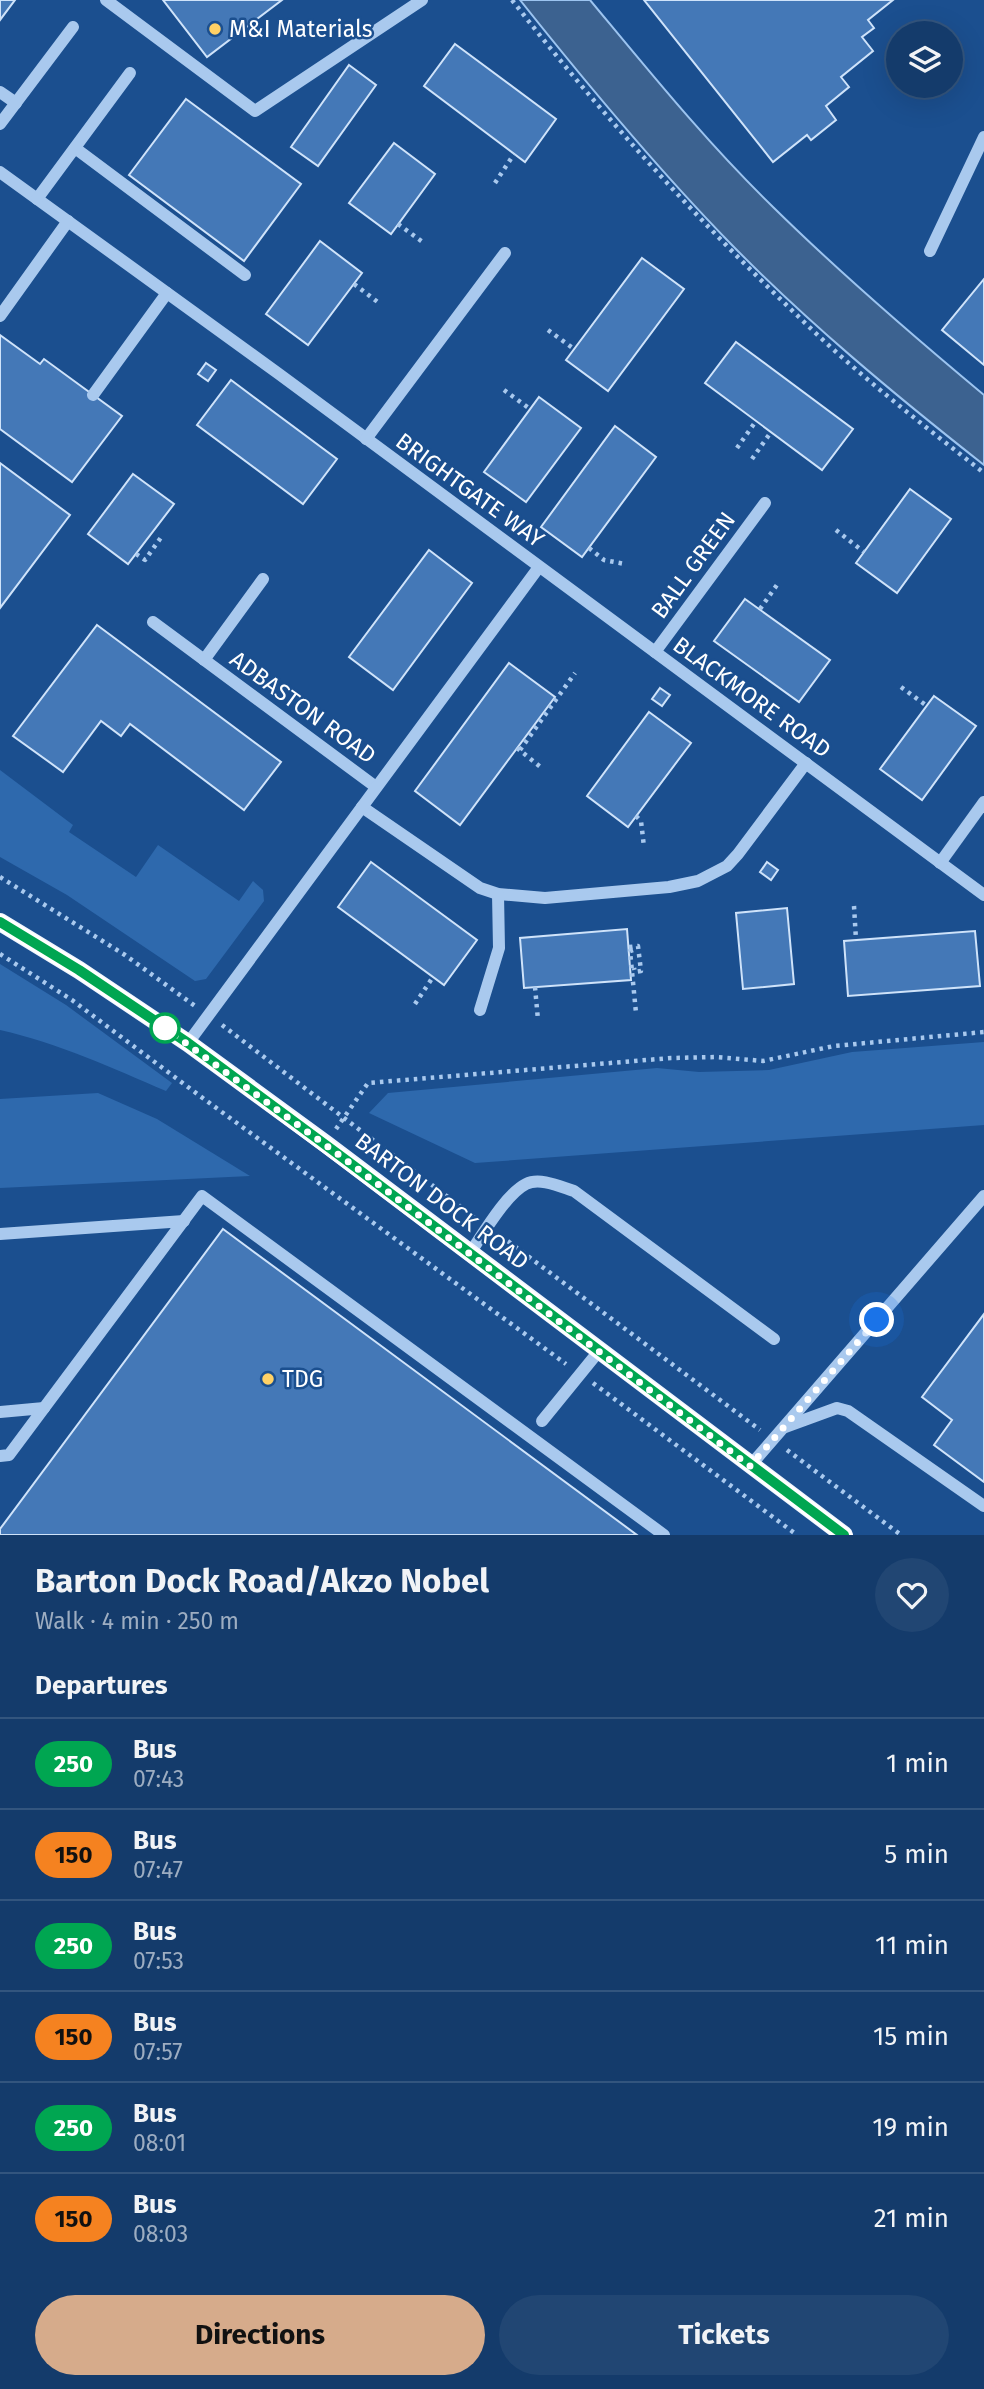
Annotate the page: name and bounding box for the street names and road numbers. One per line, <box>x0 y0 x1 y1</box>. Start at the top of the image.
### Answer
street label: BRIGHTGATE WAY <box>390 427 550 553</box>
street label: BALL GREEN <box>645 506 741 624</box>
street label: BLACKMORE ROAD <box>668 630 836 764</box>
street label: ADBASTON ROAD <box>225 645 381 769</box>
street label: BARTON DOCK ROAD <box>350 1127 534 1275</box>

